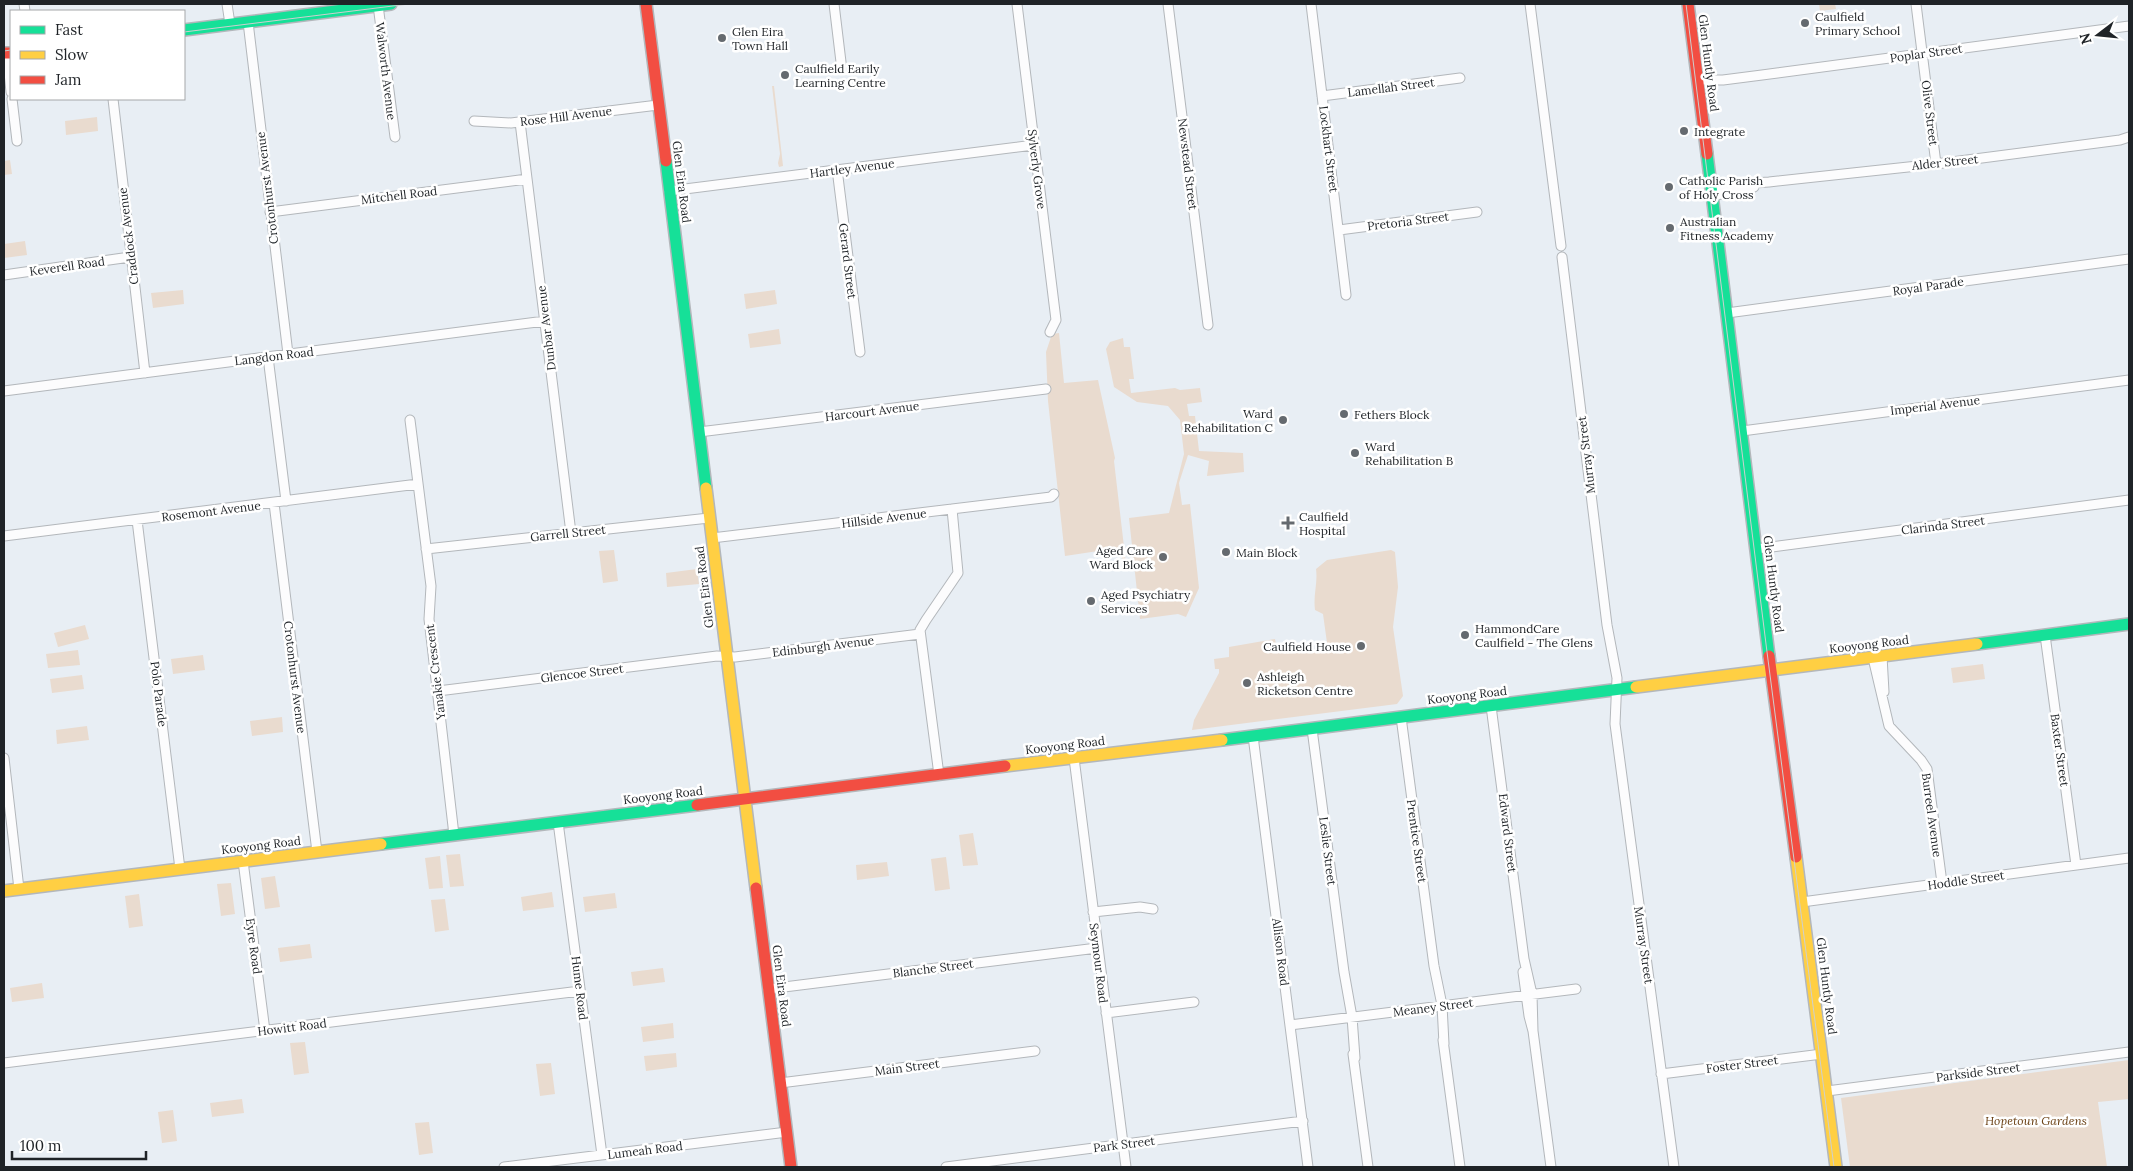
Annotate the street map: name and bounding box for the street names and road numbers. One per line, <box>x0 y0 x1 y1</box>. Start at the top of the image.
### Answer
street label: Glen Huntly Road <box>1696 13 1722 113</box>
street label: Walworth Avenue <box>373 21 399 121</box>
street label: Poplar Street <box>1889 40 1964 66</box>
street label: Lamellah Street <box>1347 74 1436 100</box>
street label: Olive Street <box>1919 79 1941 147</box>
street label: Rose Hill Avenue <box>519 103 613 129</box>
street label: Lockhart Street <box>1316 105 1342 194</box>
street label: Newstead Street <box>1175 117 1201 211</box>
street label: Sylverly Grove <box>1025 128 1049 210</box>
street label: Crotonhurst Avenue <box>253 130 281 245</box>
street label: Glen Eira Road <box>670 140 694 224</box>
street label: Alder Street <box>1910 151 1979 173</box>
street label: Hartley Avenue <box>809 155 896 181</box>
street label: Mitchell Road <box>360 183 438 207</box>
street label: Craddock Avenue <box>115 186 141 285</box>
street label: Pretoria Street <box>1366 208 1450 233</box>
street label: Gerard Street <box>836 222 860 300</box>
street label: Keverell Road <box>28 253 106 279</box>
street label: Royal Parade <box>1891 274 1965 298</box>
street label: Dunbar Avenue <box>533 284 559 371</box>
street label: Langdon Road <box>234 344 314 368</box>
street label: Imperial Avenue <box>1889 392 1981 418</box>
street label: Harcourt Avenue <box>824 398 920 424</box>
street label: Murray Street <box>1574 415 1598 495</box>
street label: Rosemont Avenue <box>160 497 262 525</box>
street label: Hillside Avenue <box>841 505 928 531</box>
street label: Clarinda Street <box>1900 512 1986 538</box>
street label: Garrell Street <box>530 522 607 544</box>
street label: Glen Huntly Road <box>1761 534 1787 634</box>
street label: Glen Eira Road <box>692 545 716 629</box>
street label: Crotonhurst Avenue <box>281 620 309 735</box>
street label: Yanakie Crescent <box>422 623 448 722</box>
street label: Edinburgh Avenue <box>771 632 875 660</box>
street label: Kooyong Road <box>1828 632 1910 656</box>
street label: Polo Parade <box>148 660 171 728</box>
street label: Glencoe Street <box>540 660 625 686</box>
street label: Kooyong Road <box>1426 683 1508 707</box>
street label: Baxter Street <box>2047 713 2073 788</box>
street label: Kooyong Road <box>1024 733 1106 757</box>
street label: Burreel Avenue <box>1919 772 1945 859</box>
street label: Kooyong Road <box>622 783 704 807</box>
street label: Edward Street <box>1496 793 1520 874</box>
street label: Prentice Street <box>1404 798 1430 884</box>
street label: Leslie Street <box>1316 816 1340 887</box>
street label: Kooyong Road <box>220 833 302 857</box>
street label: Hoddle Street <box>1927 867 2006 893</box>
street label: Murray Street <box>1631 905 1657 985</box>
street label: Allison Road <box>1269 916 1293 987</box>
street label: Eyre Road <box>243 917 265 975</box>
street label: Seymour Road <box>1087 922 1111 1004</box>
street label: Glen Huntly Road <box>1814 936 1840 1036</box>
street label: Glen Eira Road <box>770 944 794 1028</box>
street label: Hume Road <box>569 955 591 1021</box>
street label: Blanche Street <box>892 956 975 980</box>
street label: Meaney Street <box>1392 995 1474 1019</box>
street label: Howitt Road <box>257 1015 327 1039</box>
street label: Foster Street <box>1705 1052 1779 1076</box>
street label: Main Street <box>874 1056 941 1078</box>
street label: Parkside Street <box>1935 1059 2021 1085</box>
street label: Park Street <box>1092 1133 1156 1155</box>
street label: Lumeah Road <box>607 1138 683 1162</box>

